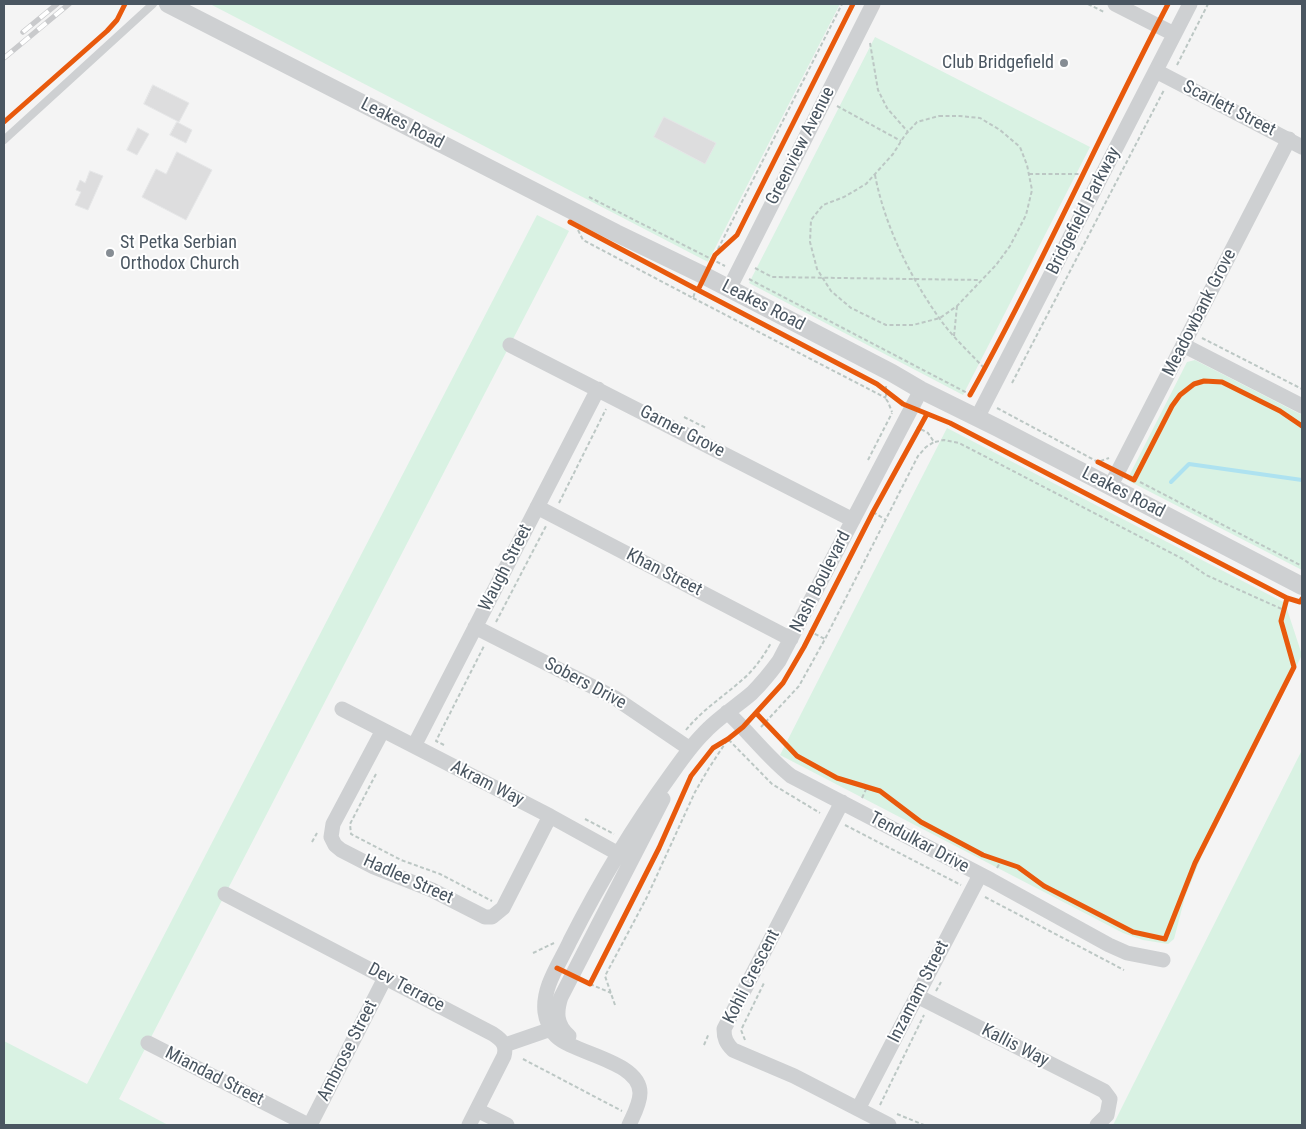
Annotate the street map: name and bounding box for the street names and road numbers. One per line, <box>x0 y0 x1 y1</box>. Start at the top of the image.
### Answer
street label: Scarlett Street <box>1179 76 1279 142</box>
street label: Greenview Avenue <box>762 83 840 209</box>
street label: Leakes Road <box>357 94 447 154</box>
street label: Bridgefield Parkway <box>1043 144 1125 278</box>
street label: Meadowbank Grove <box>1159 246 1241 380</box>
street label: Leakes Road <box>718 276 808 336</box>
street label: Garner Grove <box>636 401 728 463</box>
street label: Leakes Road <box>1078 463 1168 523</box>
street label: Waugh Street <box>475 521 537 615</box>
street label: Nash Boulevard <box>786 528 856 636</box>
street label: Khan Street <box>622 545 706 601</box>
street label: Sobers Drive <box>540 653 630 715</box>
street label: Akram Way <box>447 756 527 812</box>
street label: Tendulkar Drive <box>866 808 972 878</box>
street label: Hadlee Street <box>360 851 456 909</box>
street label: Kohli Crescent <box>719 926 785 1028</box>
street label: Inzamam Street <box>884 937 954 1047</box>
street label: Dev Terrace <box>364 959 448 1017</box>
street label: Ambrose Street <box>313 997 383 1105</box>
street label: Kallis Way <box>978 1020 1052 1072</box>
street label: Miandad Street <box>161 1043 267 1111</box>

